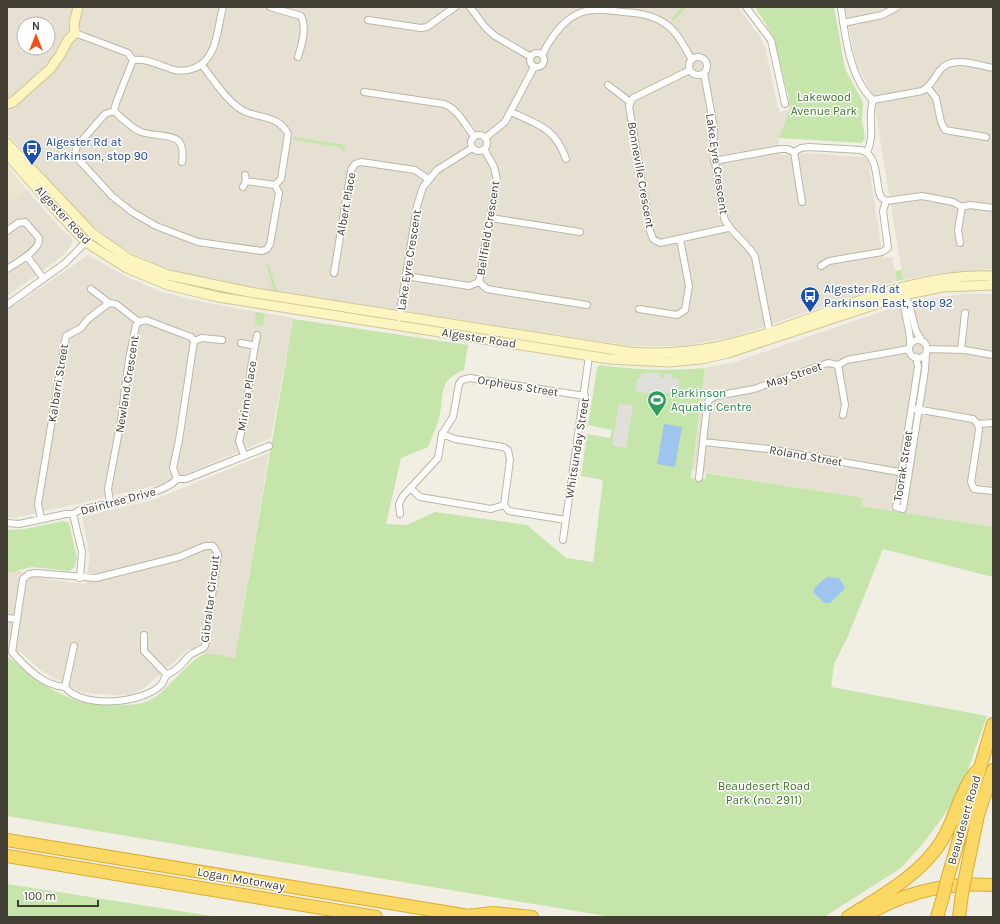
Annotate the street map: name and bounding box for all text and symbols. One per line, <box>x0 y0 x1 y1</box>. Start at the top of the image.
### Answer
north arrow <box>16 16 56 56</box>
text: N <box>32 20 40 33</box>
park label: Lakewood Avenue Park <box>791 90 858 118</box>
street label: Lake Eyre Crescent <box>703 113 731 216</box>
street label: Bonneville Crescent <box>625 120 657 230</box>
place label: Algester Rd at Parkinson, stop 90 <box>46 135 148 163</box>
bus stop icon: Algester Rd at Parkinson, stop 90 <box>21 138 43 166</box>
street label: Albert Place <box>334 171 358 237</box>
street label: Bellfield Crescent <box>474 179 502 276</box>
street label: Algester Road <box>32 183 94 247</box>
street label: Lake Eyre Crescent <box>394 208 424 311</box>
place label: Algester Rd at Parkinson East, stop 92 <box>824 282 953 310</box>
bus stop icon: Algester Rd at Parkinson East, stop 92 <box>799 285 821 313</box>
street label: Algester Road <box>441 325 517 351</box>
street label: Newland Crescent <box>112 334 142 434</box>
street label: Kalbarri Street <box>45 342 71 423</box>
street label: May Street <box>764 359 824 391</box>
street label: Mirima Place <box>235 360 259 432</box>
street label: Orpheus Street <box>476 373 560 399</box>
place label: Parkinson Aquatic Centre <box>671 386 752 414</box>
sports icon: Parkinson Aquatic Centre <box>646 389 668 417</box>
street label: Whitsunday Street <box>562 396 592 499</box>
street label: Toorak Street <box>890 429 916 502</box>
street label: Roland Street <box>768 443 844 469</box>
street label: Daintree Drive <box>79 484 157 518</box>
street label: Gibraltar Circuit <box>198 554 222 643</box>
street label: Beaudesert Road <box>945 774 983 866</box>
park label: Beaudesert Road Park (no. 2911) <box>718 779 810 807</box>
street label: Logan Motorway <box>196 864 286 894</box>
scale bar <box>18 882 98 908</box>
text: 100 m <box>24 889 56 903</box>

